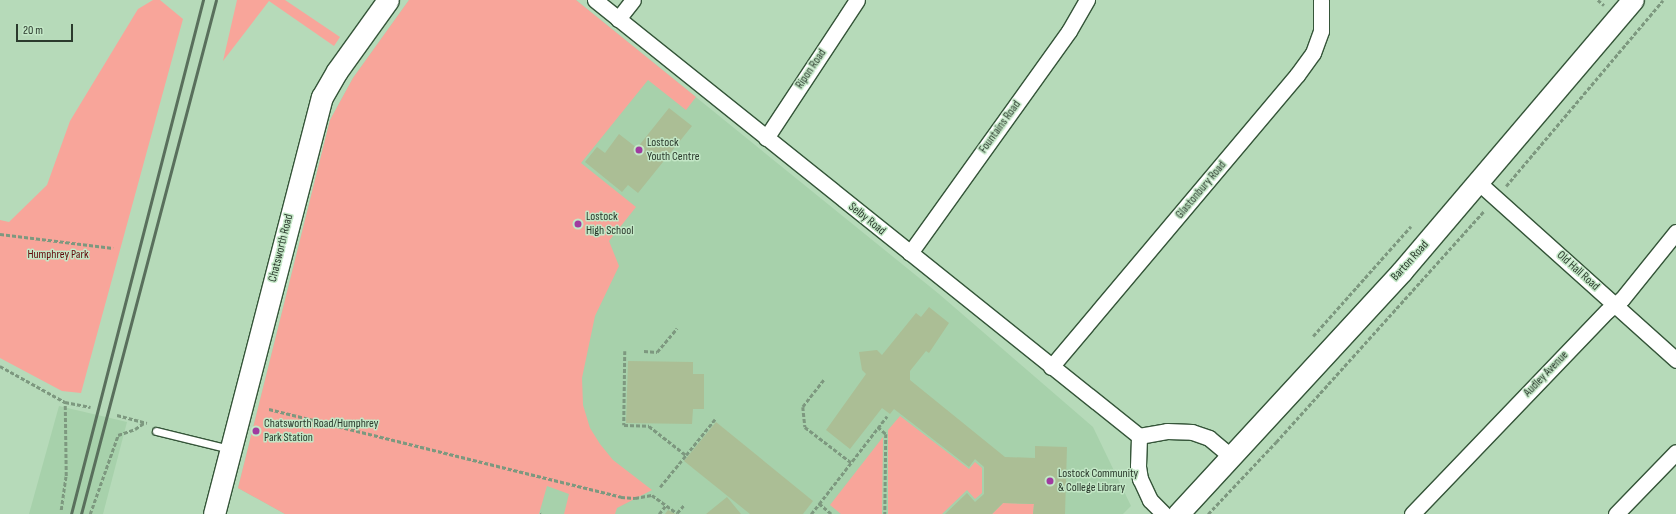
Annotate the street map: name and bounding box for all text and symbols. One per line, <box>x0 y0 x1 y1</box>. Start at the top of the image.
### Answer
scale bar <box>18 16 75 42</box>
text: 20 m <box>23 23 43 38</box>
street label: Ripon Road <box>793 46 829 92</box>
street label: Fountains Road <box>976 98 1024 156</box>
place label: Lostock Youth Centre <box>647 136 700 164</box>
marker: Lostock Youth Centre <box>634 145 644 155</box>
street label: Glastonbury Road <box>1173 158 1229 222</box>
street label: Selby Road <box>846 200 888 238</box>
place label: Lostock High School <box>586 210 633 238</box>
street label: Chatsworth Road <box>266 213 296 283</box>
marker: Lostock High School <box>573 219 583 229</box>
street label: Barton Road <box>1388 238 1432 284</box>
park label: Humphrey Park <box>27 248 89 262</box>
street label: Old Hall Road <box>1554 248 1602 294</box>
street label: Audley Avenue <box>1521 348 1571 400</box>
place label: Chatsworth Road/Humphrey Park Station <box>264 417 378 445</box>
marker: Chatsworth Road/Humphrey Park Station <box>251 426 261 436</box>
place label: Lostock Community & College Library <box>1058 467 1138 495</box>
marker: Lostock Community & College Library <box>1045 476 1055 486</box>

